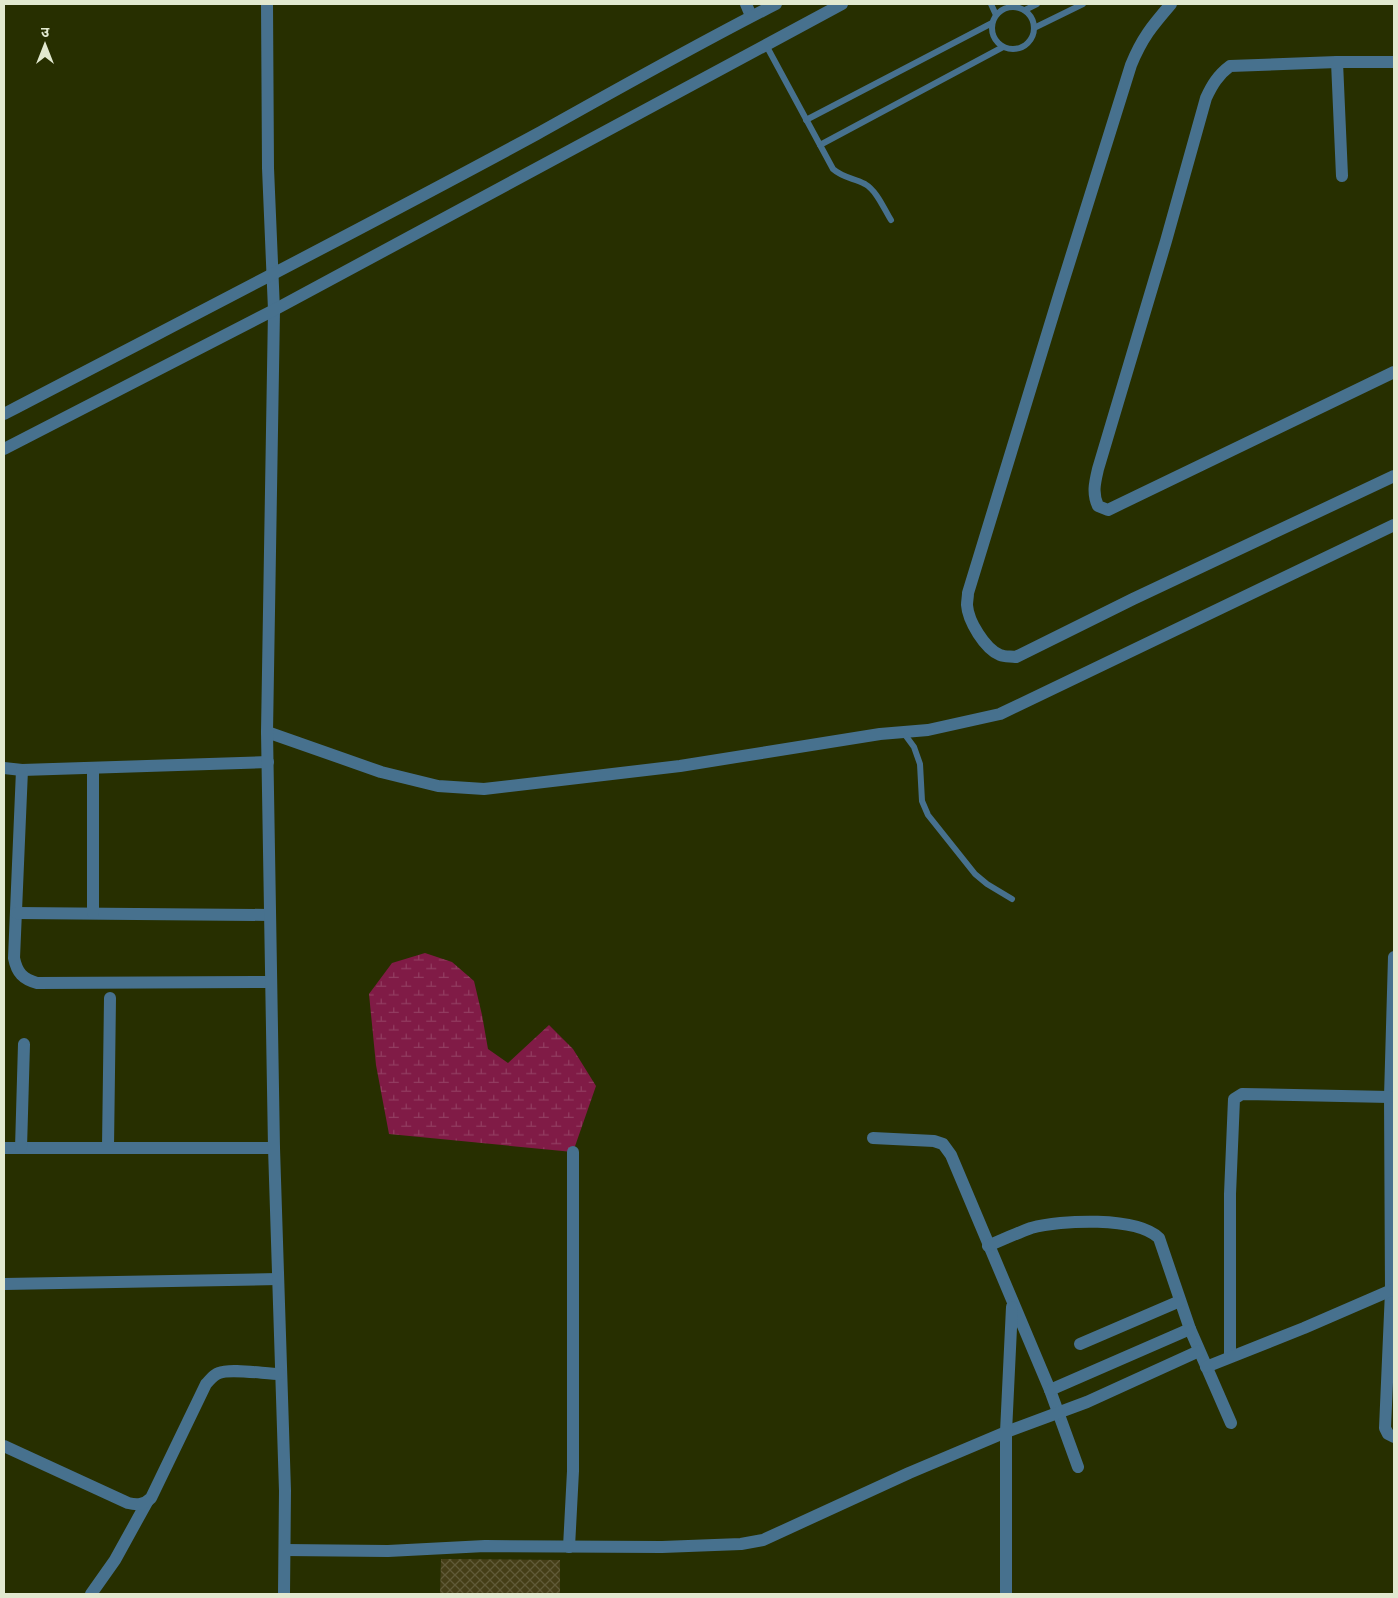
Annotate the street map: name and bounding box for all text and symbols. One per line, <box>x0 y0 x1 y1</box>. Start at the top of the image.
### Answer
north arrow <box>20 20 70 70</box>
text: उ <box>41 23 50 41</box>

